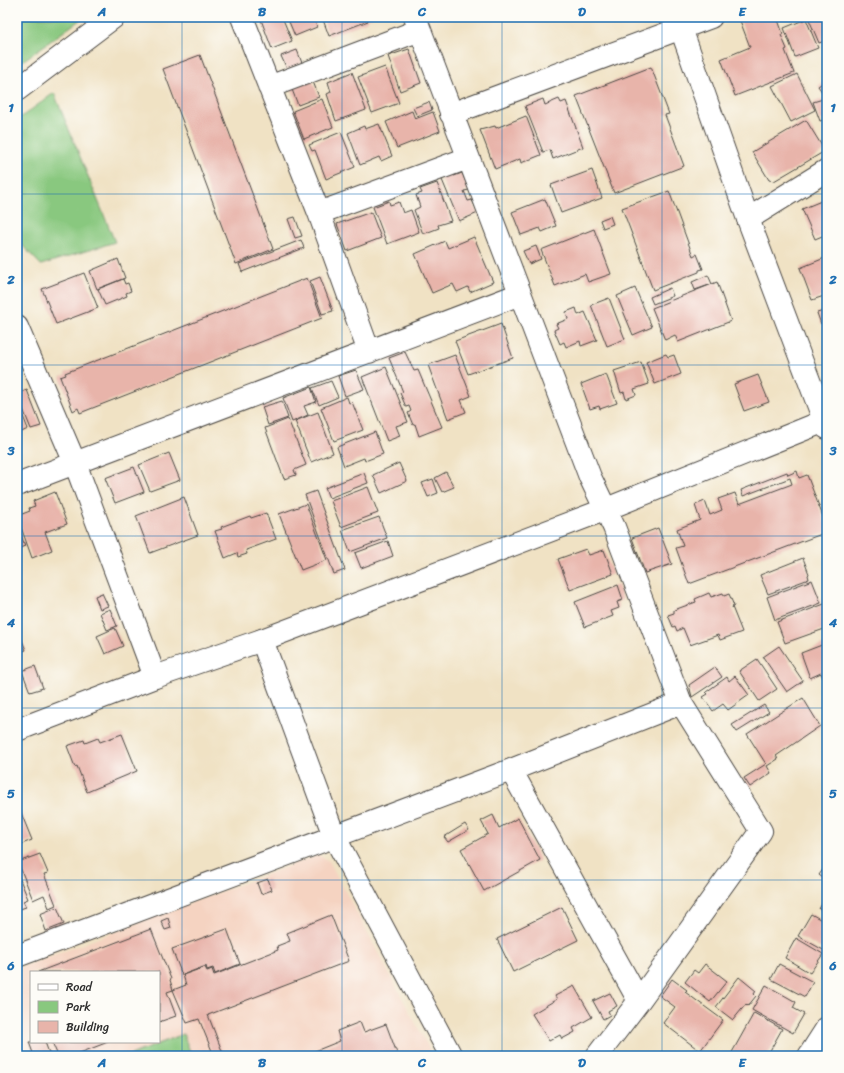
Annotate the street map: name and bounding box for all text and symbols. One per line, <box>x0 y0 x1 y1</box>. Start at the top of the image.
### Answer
text: A <box>97 0 106 23</box>
text: B <box>258 0 267 23</box>
text: C <box>417 0 427 23</box>
text: D <box>578 0 586 23</box>
text: E <box>738 0 747 23</box>
text: 1 <box>8 96 14 119</box>
text: 1 <box>830 96 836 119</box>
text: 2 <box>6 268 15 291</box>
text: 2 <box>828 268 837 291</box>
text: 3 <box>6 439 15 462</box>
text: 3 <box>828 439 837 462</box>
text: 4 <box>6 611 16 634</box>
text: 4 <box>828 611 838 634</box>
text: 5 <box>7 782 15 805</box>
text: 5 <box>829 782 837 805</box>
text: 6 <box>6 954 15 977</box>
text: 6 <box>828 954 837 977</box>
legend <box>30 971 160 1043</box>
text: Road <box>66 976 93 998</box>
text: Park <box>66 996 91 1018</box>
text: Building <box>66 1016 109 1038</box>
text: A <box>97 1051 106 1073</box>
text: B <box>258 1051 267 1073</box>
text: C <box>417 1051 427 1073</box>
text: D <box>578 1051 586 1073</box>
text: E <box>738 1051 747 1073</box>

